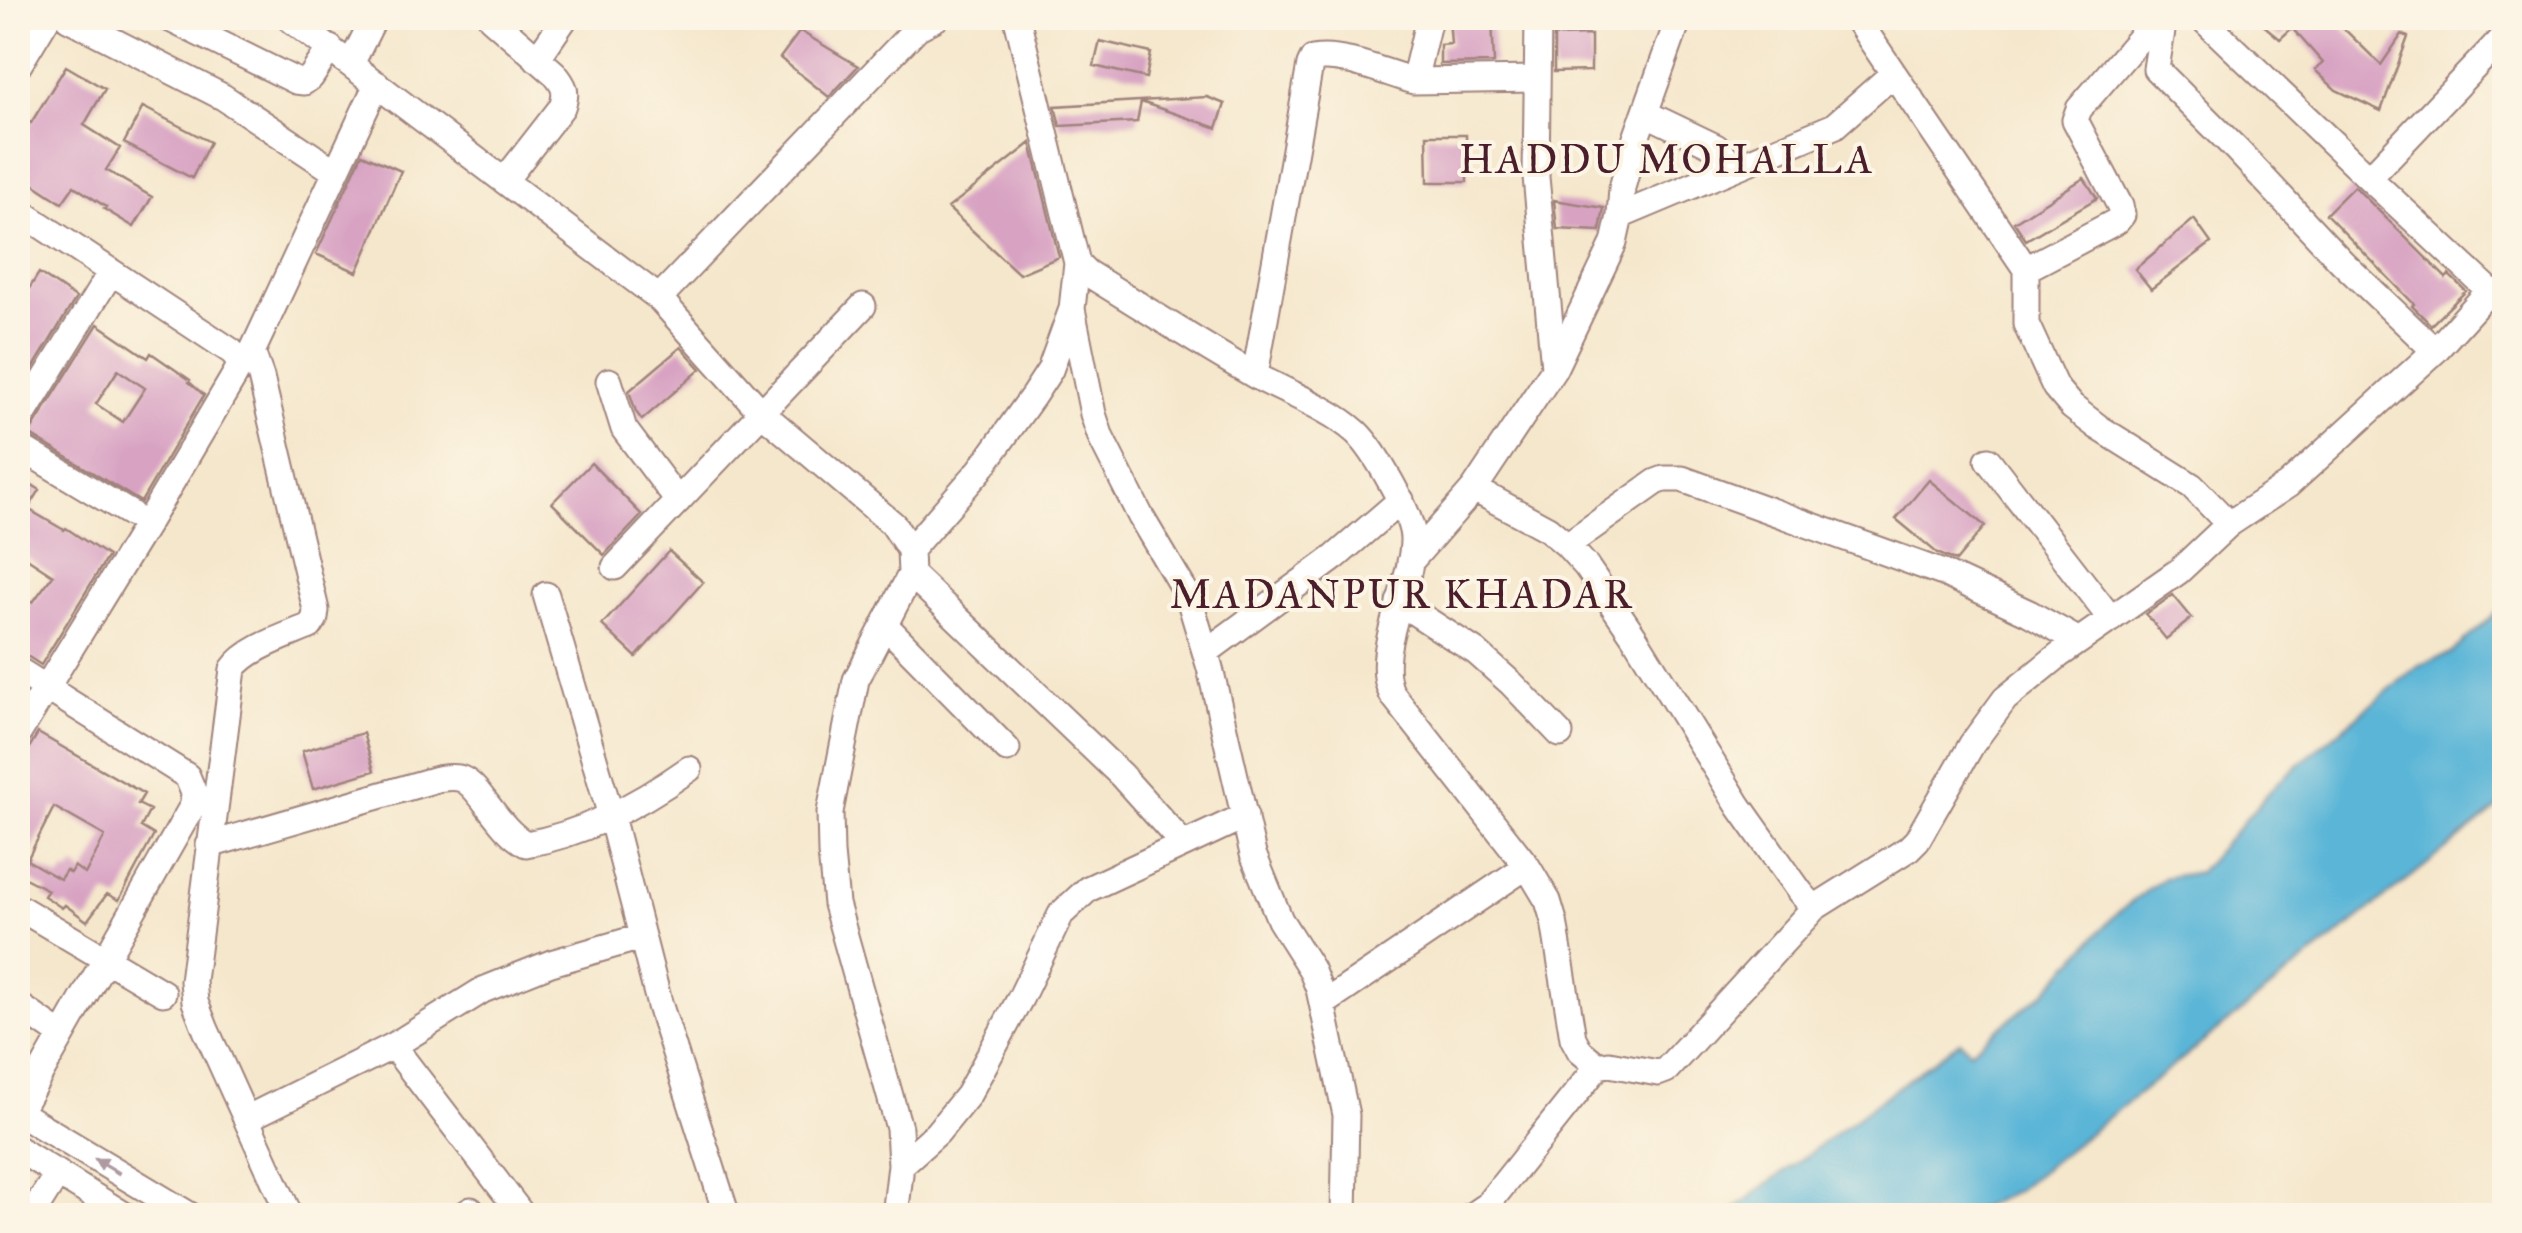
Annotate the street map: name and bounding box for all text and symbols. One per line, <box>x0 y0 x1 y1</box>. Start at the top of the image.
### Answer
district label: HADDU MOHALLA <box>1459 135 1875 184</box>
district label: MADANPUR KHADAR <box>1170 570 1634 619</box>
one-way arrow <box>93 1158 121 1175</box>

